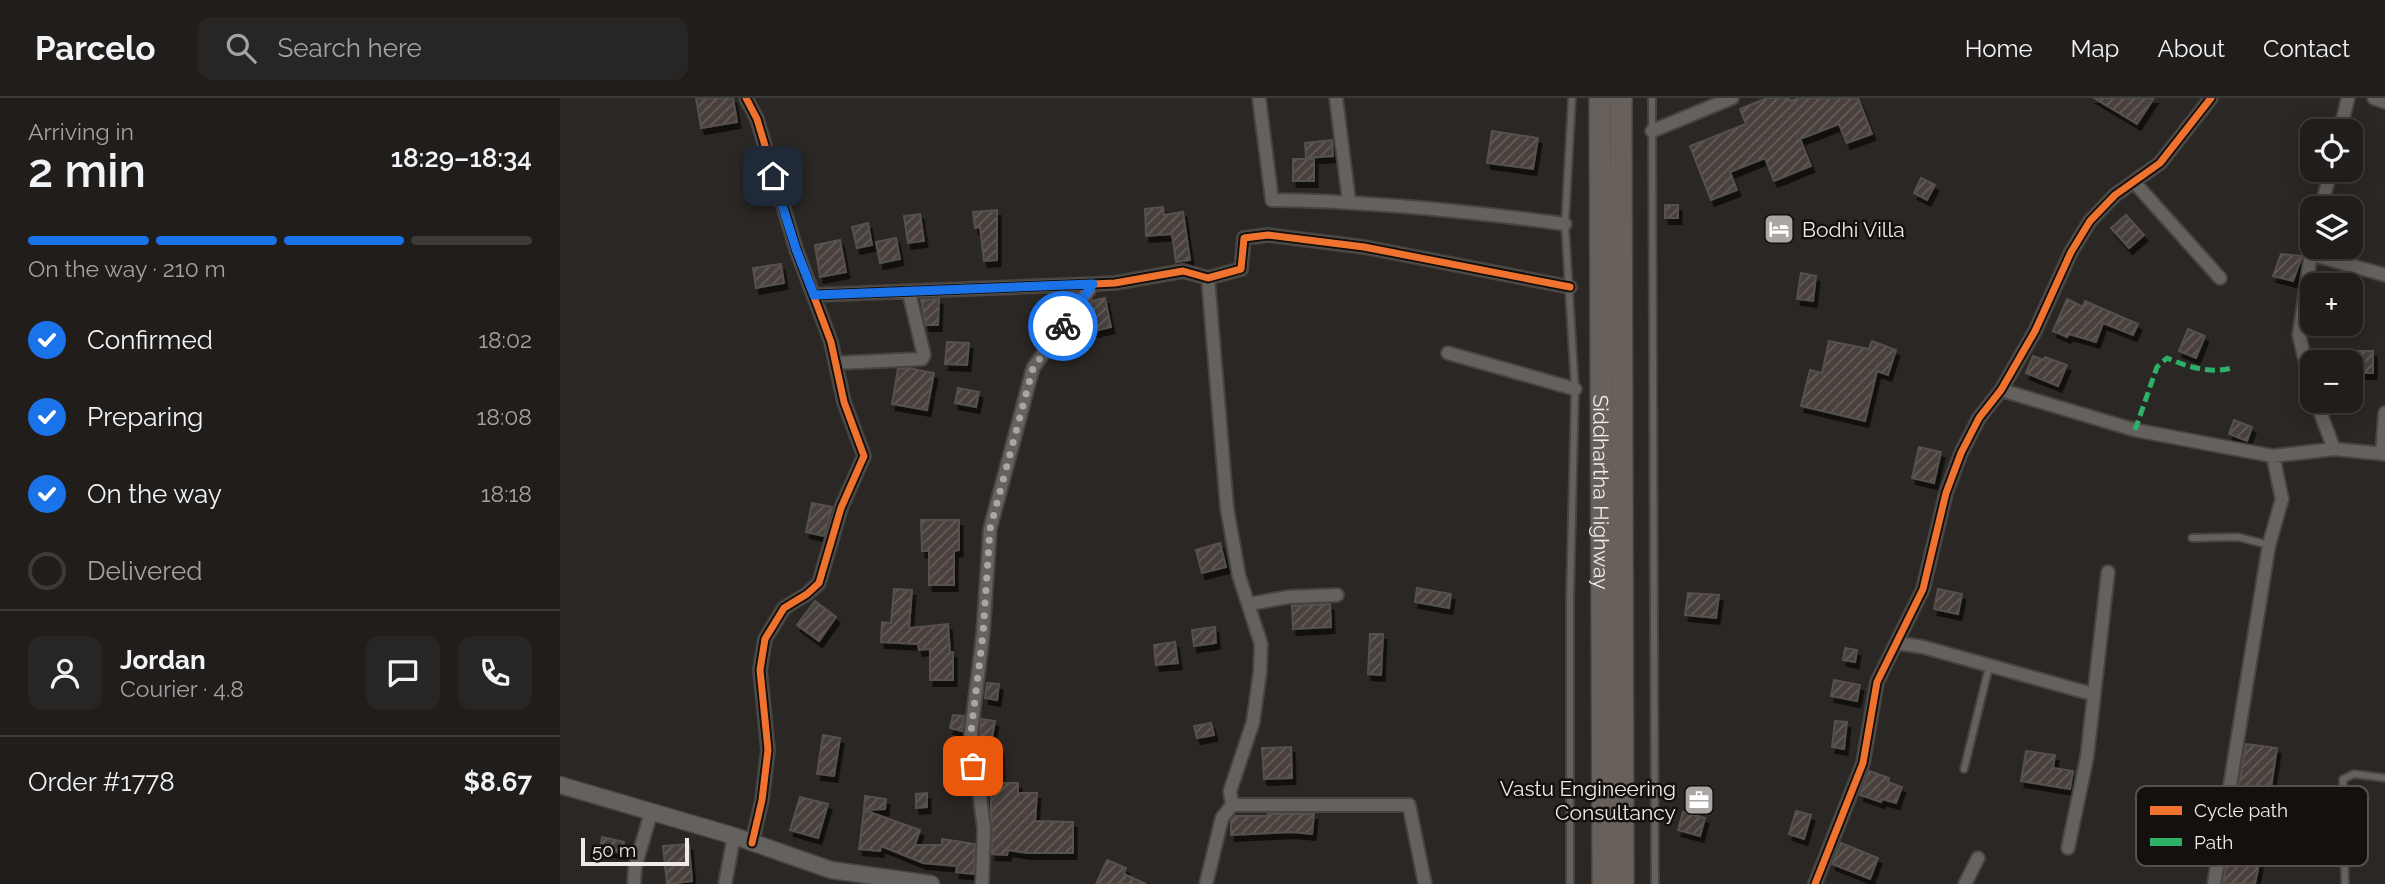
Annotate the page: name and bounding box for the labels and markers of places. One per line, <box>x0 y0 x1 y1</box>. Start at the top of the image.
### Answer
pin <box>743 146 803 206</box>
hotel icon: Bodhi Villa <box>1762 212 1796 246</box>
place label: Bodhi Villa <box>1802 217 1905 242</box>
pin <box>943 736 1003 796</box>
place label: Vastu Engineering Consultancy <box>1500 776 1676 825</box>
office icon: Vastu Engineering Consultancy <box>1682 783 1716 817</box>

